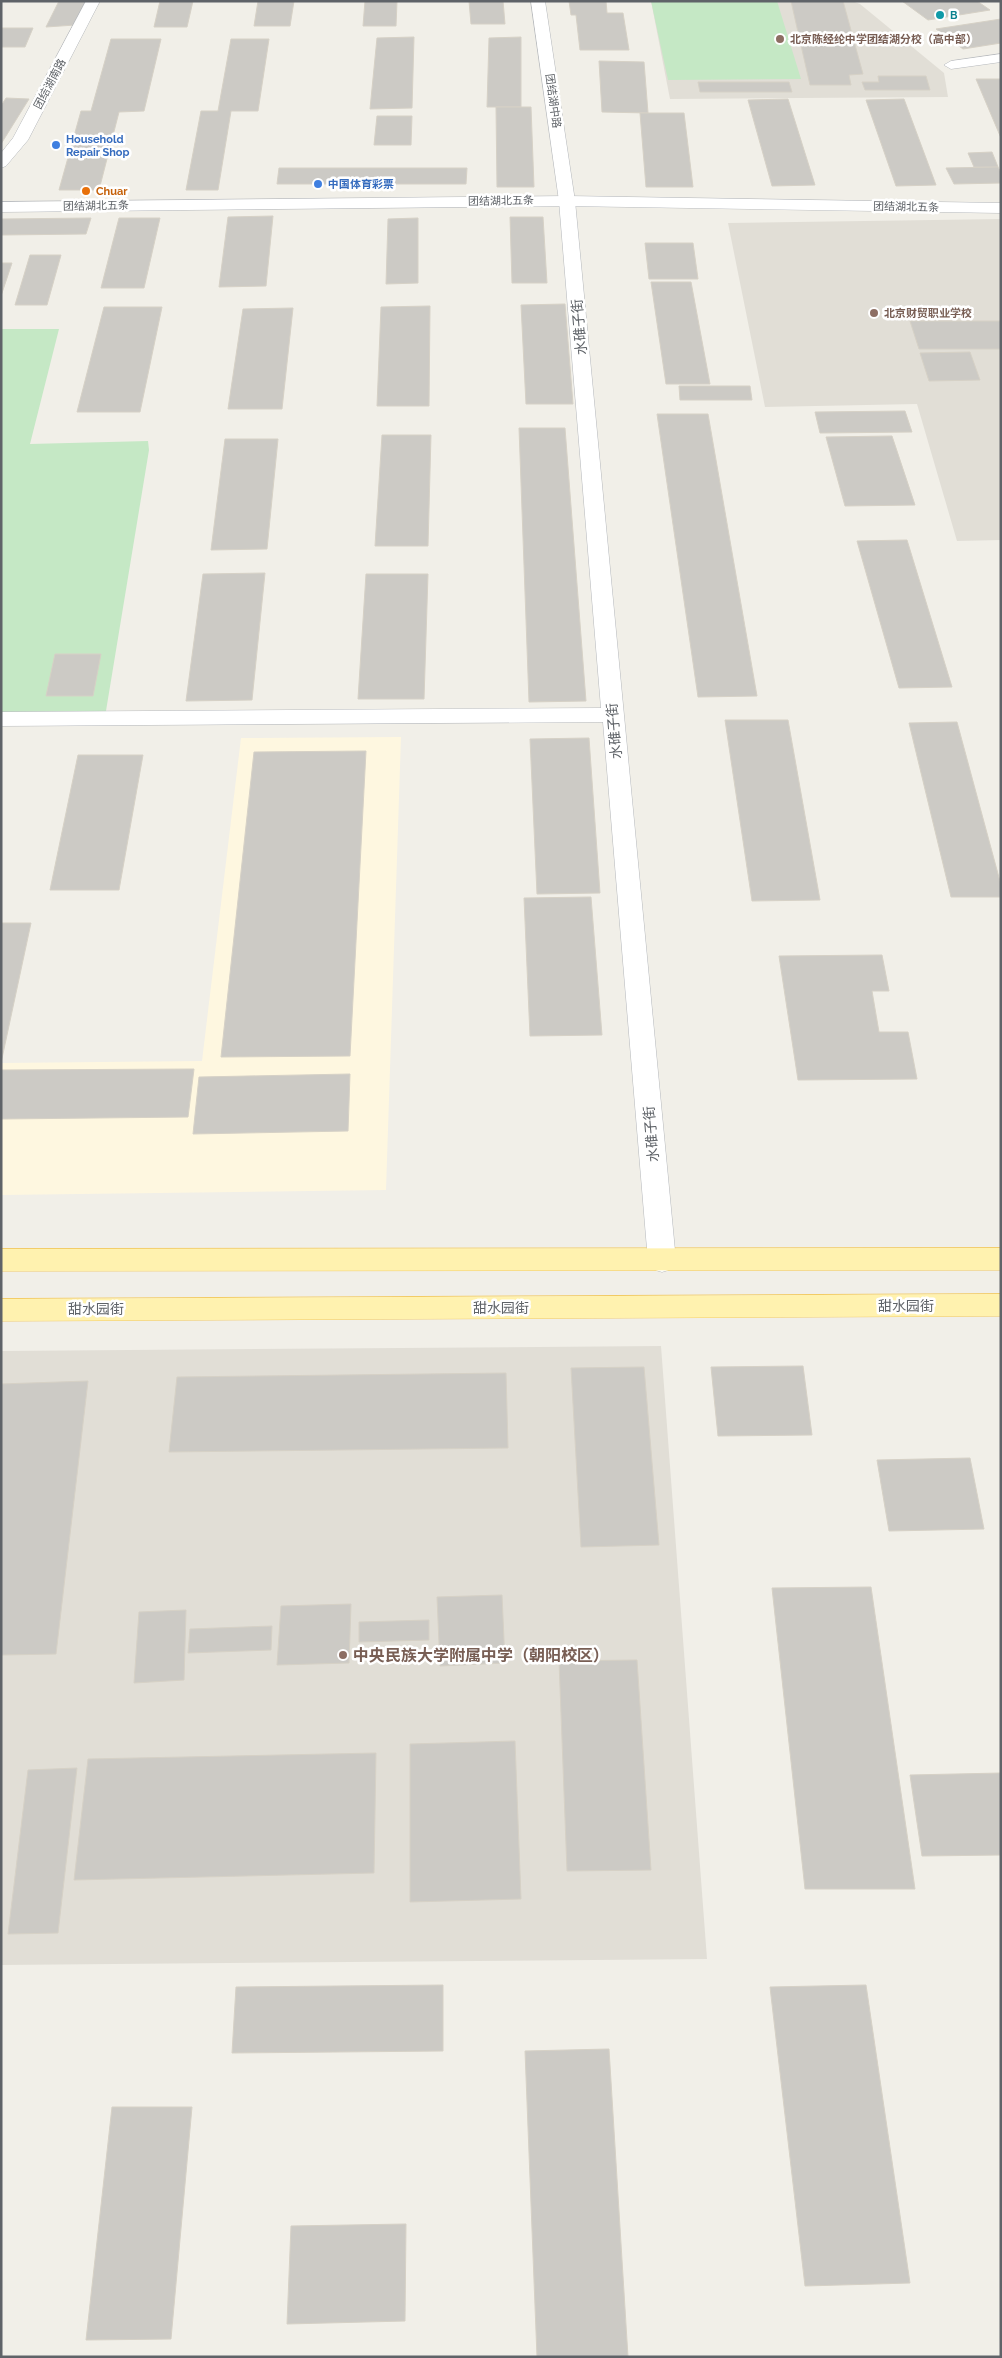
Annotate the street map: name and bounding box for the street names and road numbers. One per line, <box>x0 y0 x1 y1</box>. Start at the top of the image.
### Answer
street label: 团结湖南路 <box>31 57 69 111</box>
street label: 团结湖中路 <box>543 73 563 129</box>
street label: 团结湖北五条 <box>468 194 534 208</box>
street label: 团结湖北五条 <box>63 199 129 213</box>
street label: 团结湖北五条 <box>873 200 939 214</box>
street label: 水碓子街 <box>569 298 589 356</box>
street label: 水碓子街 <box>604 702 624 760</box>
street label: 水碓子街 <box>641 1105 661 1163</box>
street label: 甜水园街 <box>878 1298 934 1314</box>
street label: 甜水园街 <box>473 1300 529 1316</box>
street label: 甜水园街 <box>68 1301 124 1317</box>

